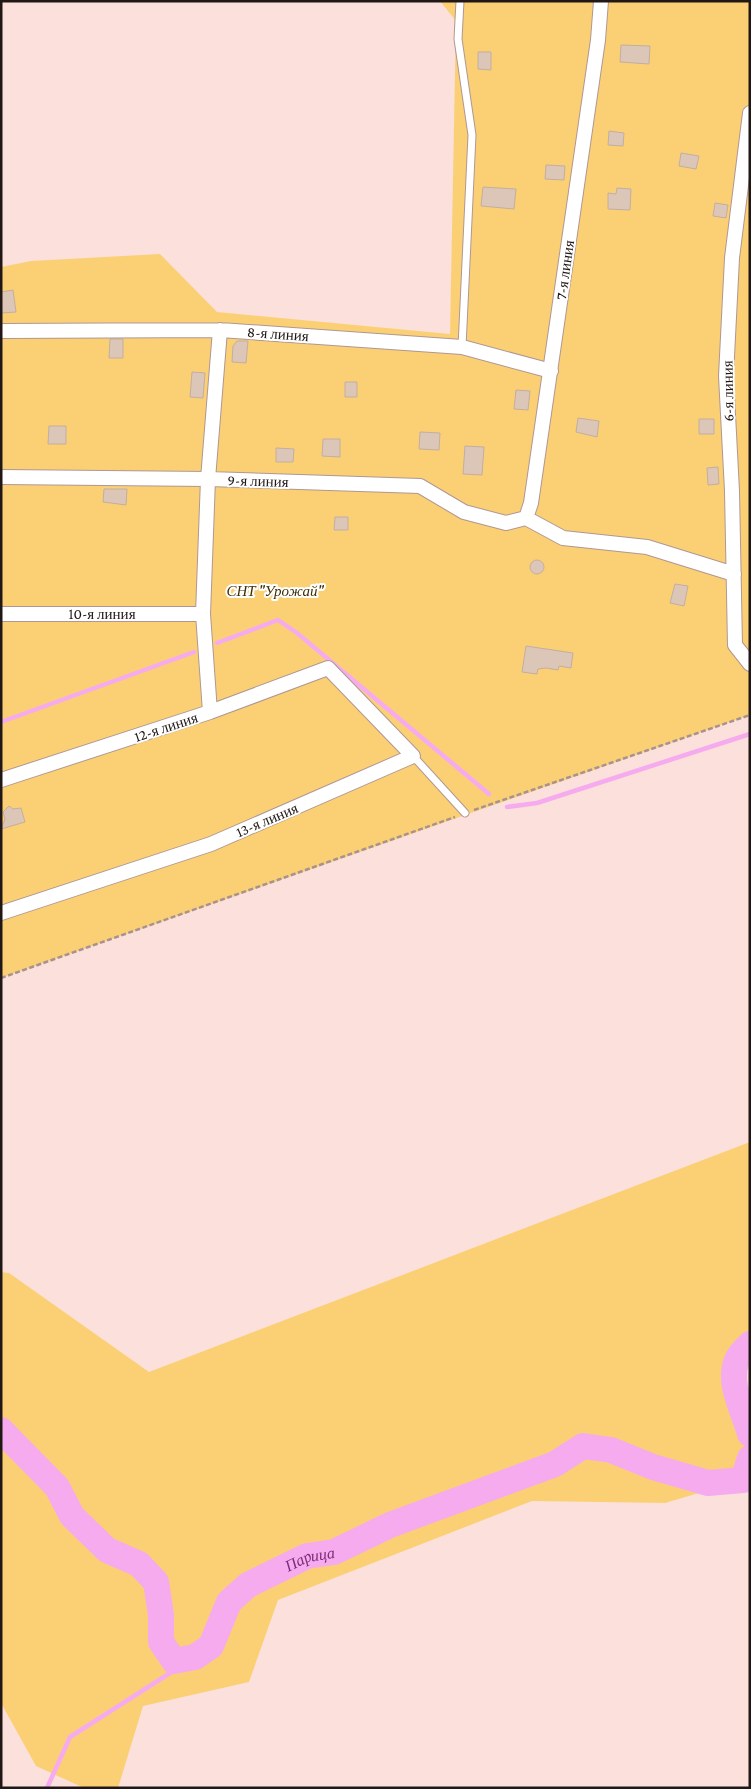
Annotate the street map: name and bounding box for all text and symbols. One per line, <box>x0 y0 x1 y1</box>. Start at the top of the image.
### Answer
street label: 7-я линия <box>553 239 577 301</box>
street label: 8-я линия <box>247 324 309 344</box>
street label: 6-я линия <box>719 360 737 422</box>
street label: 9-я линия <box>227 472 289 490</box>
park label: СНТ "Урожай" <box>226 583 324 599</box>
street label: 10-я линия <box>68 606 136 622</box>
street label: 12-я линия <box>132 709 200 745</box>
street label: 13-я линия <box>234 800 300 840</box>
water label: Парица <box>281 1544 336 1575</box>

